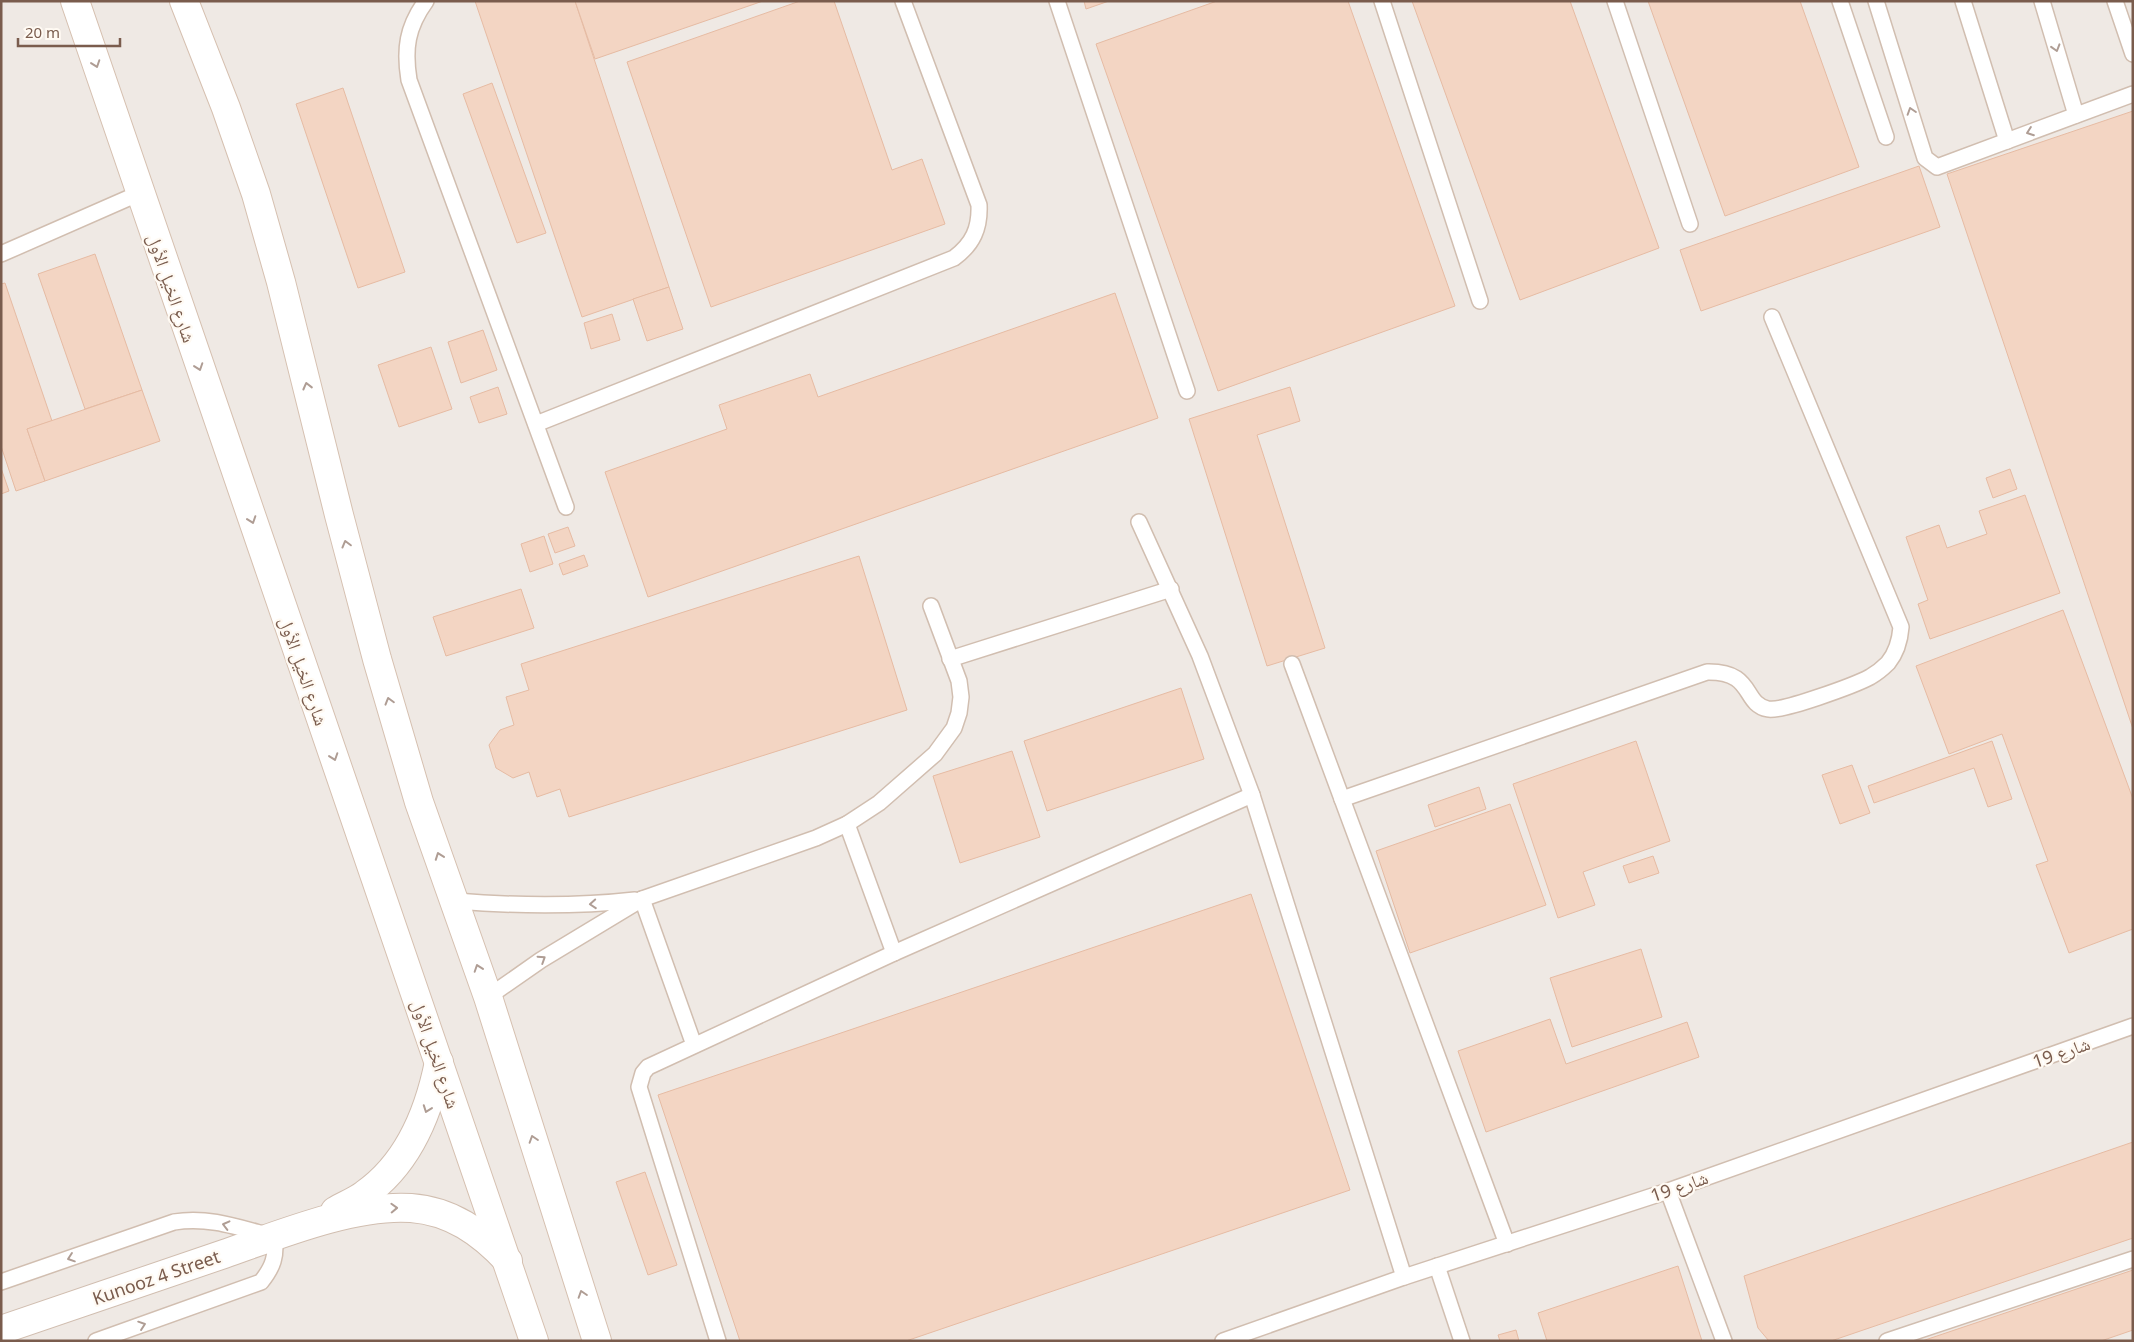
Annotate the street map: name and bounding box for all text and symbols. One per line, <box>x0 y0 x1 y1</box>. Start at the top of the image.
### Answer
scale bar <box>18 15 120 47</box>
text: 20 m <box>25 22 60 42</box>
one-way arrow <box>2050 43 2060 52</box>
one-way arrow <box>90 59 100 68</box>
one-way arrow <box>1906 108 1916 116</box>
one-way arrow <box>2027 126 2035 136</box>
street label: شارع الخيل الأول <box>142 230 202 346</box>
one-way arrow <box>194 362 204 371</box>
one-way arrow <box>302 382 313 391</box>
one-way arrow <box>246 516 256 524</box>
one-way arrow <box>342 541 352 549</box>
street label: شارع الخيل الأول <box>274 613 334 729</box>
one-way arrow <box>385 697 395 705</box>
one-way arrow <box>328 752 338 761</box>
one-way arrow <box>435 852 445 860</box>
one-way arrow <box>589 899 597 910</box>
one-way arrow <box>536 956 546 965</box>
one-way arrow <box>474 964 484 973</box>
street label: شارع الخيل الأول <box>406 996 466 1112</box>
street label: شارع 19 <box>2029 1031 2093 1073</box>
one-way arrow <box>423 1104 433 1113</box>
one-way arrow <box>529 1136 539 1144</box>
street label: شارع 19 <box>1647 1165 1711 1207</box>
one-way arrow <box>390 1203 398 1214</box>
one-way arrow <box>222 1220 231 1231</box>
street label: Kunooz 4 Street <box>89 1244 223 1310</box>
one-way arrow <box>67 1252 75 1262</box>
one-way arrow <box>578 1291 588 1299</box>
one-way arrow <box>137 1321 146 1331</box>

